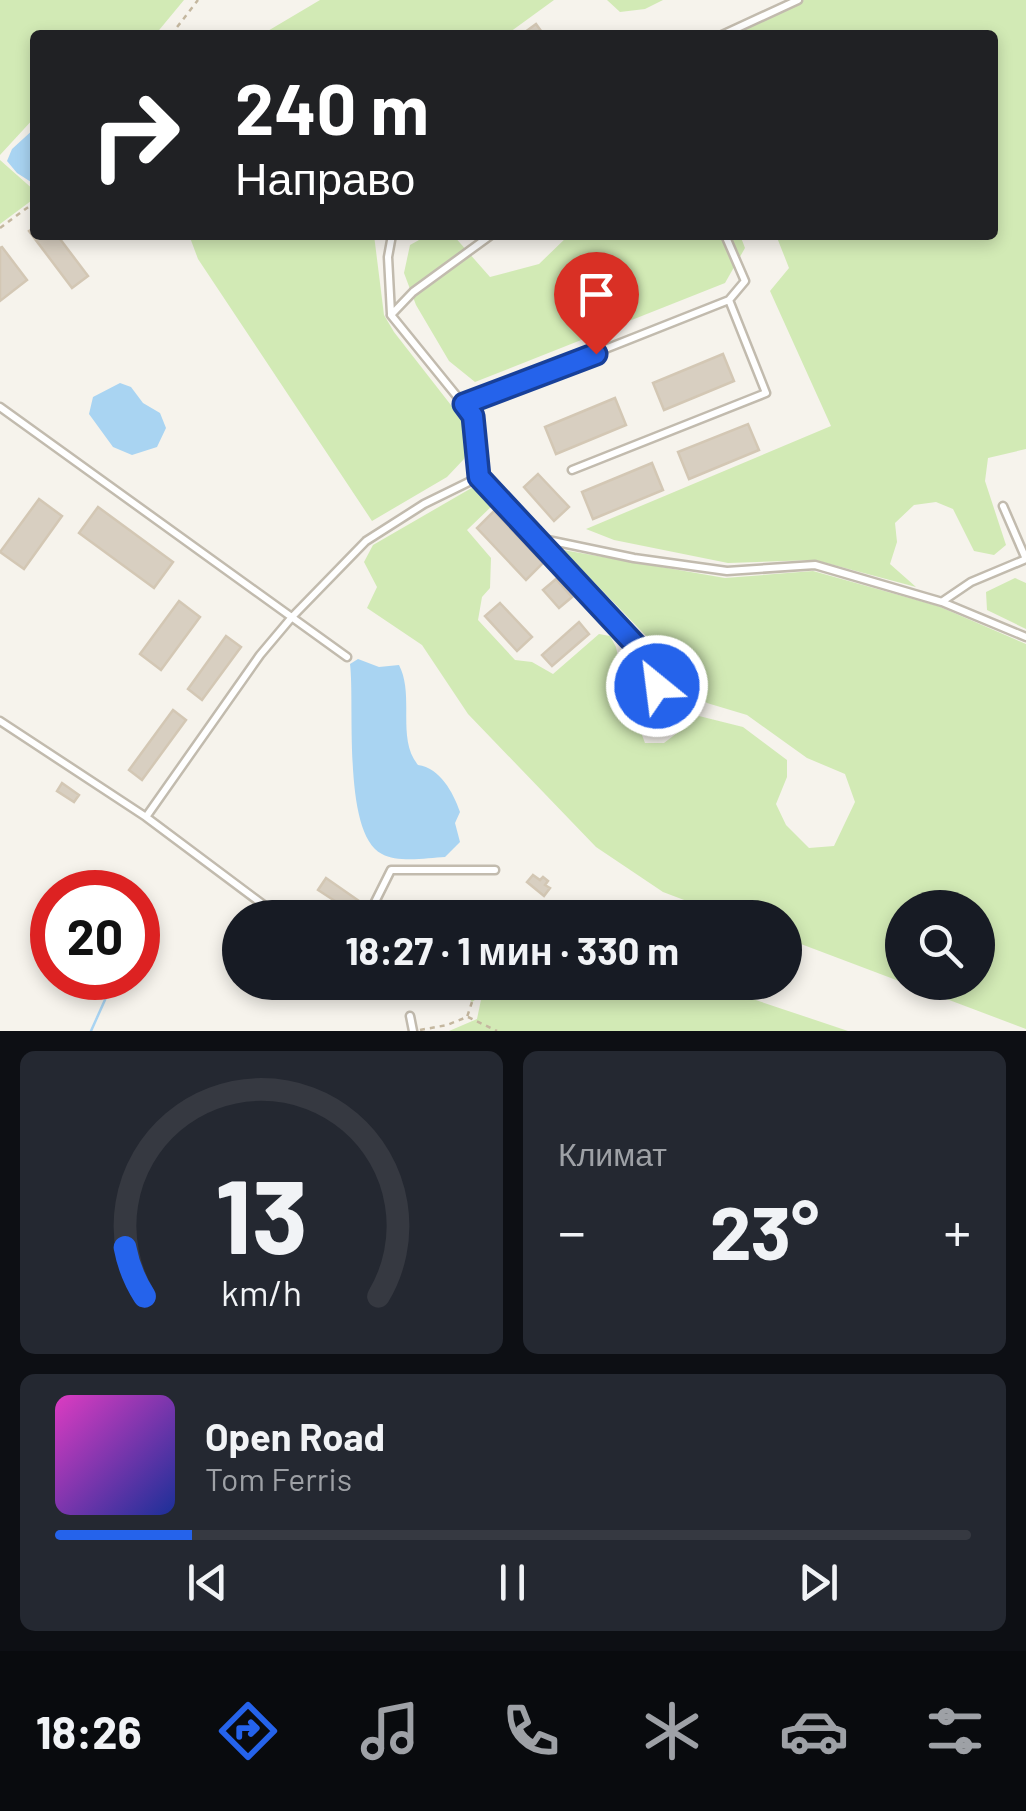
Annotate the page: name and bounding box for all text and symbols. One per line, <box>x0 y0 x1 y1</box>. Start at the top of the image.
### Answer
text: 240 m <box>235 65 429 149</box>
icon: right <box>70 70 200 200</box>
text: Направо <box>235 150 415 204</box>
pin <box>554 252 639 355</box>
icon: arrive <box>569 267 624 322</box>
position arrow <box>605 634 709 738</box>
speed limit sign: 20 <box>30 870 160 1000</box>
map controls <box>885 890 995 1000</box>
button: search <box>885 890 995 1000</box>
text: 18:27 · 1 мин · 330 m <box>345 927 679 973</box>
text: Климат <box>558 1134 667 1172</box>
text: 13 <box>215 1150 308 1275</box>
text: 23° <box>710 1185 819 1275</box>
text: − <box>558 1197 586 1263</box>
text: + <box>943 1197 971 1263</box>
text: km/h <box>221 1270 302 1313</box>
text: Open Road <box>205 1413 385 1459</box>
text: Tom Ferris <box>205 1459 352 1497</box>
icon: previous <box>180 1555 235 1610</box>
icon: pause <box>485 1555 540 1610</box>
icon: next <box>791 1555 846 1610</box>
icon: directions <box>213 1696 283 1766</box>
icon: music <box>355 1696 425 1766</box>
icon: phone <box>496 1696 566 1766</box>
icon: climate <box>637 1696 707 1766</box>
icon: car <box>779 1696 849 1766</box>
icon: filters <box>920 1696 990 1766</box>
text: 18:26 <box>36 1704 142 1758</box>

